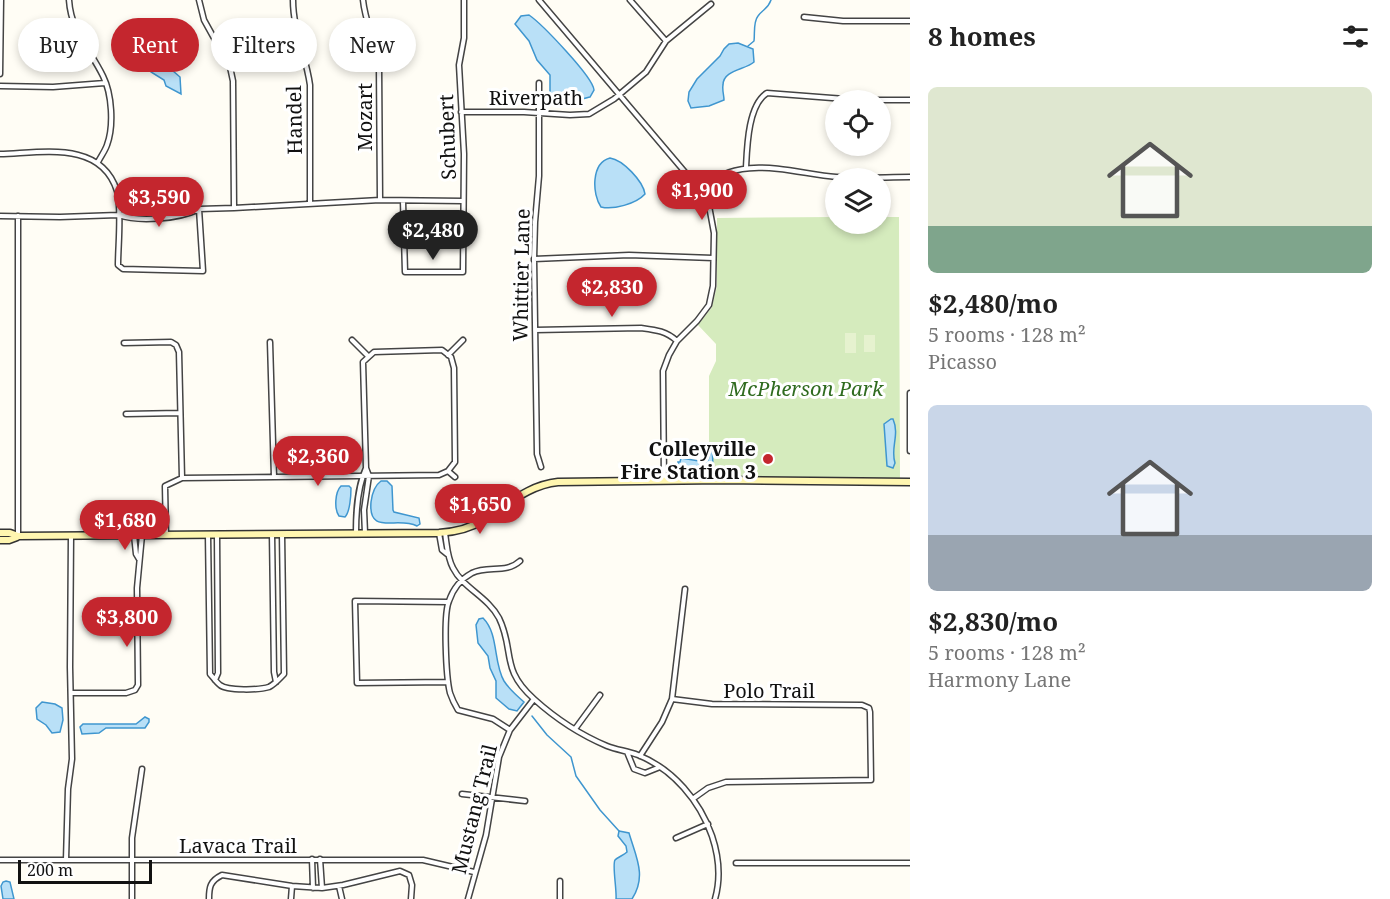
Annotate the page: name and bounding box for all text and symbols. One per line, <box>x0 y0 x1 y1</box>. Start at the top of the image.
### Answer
chip: Buy <box>18 18 99 72</box>
chip: Rent <box>111 18 199 72</box>
chip: Filters <box>211 18 317 72</box>
chip: New <box>329 18 416 72</box>
text: 8 homes <box>928 18 1036 54</box>
icon: filters <box>1339 20 1372 53</box>
street label: Mozart <box>351 83 378 151</box>
street label: Riverpath <box>489 84 584 111</box>
street label: Handel <box>280 85 308 155</box>
map controls <box>825 90 891 234</box>
button: locate <box>825 90 891 156</box>
street label: Schubert <box>432 94 462 180</box>
icon: home <box>1096 126 1204 234</box>
button: layers <box>825 168 891 234</box>
pin: $1,900 <box>653 170 751 221</box>
text: $1,900 <box>671 176 733 203</box>
pin: $3,590 <box>110 177 208 228</box>
text: $3,590 <box>128 183 190 210</box>
street label: Whittier Lane <box>506 208 536 342</box>
pin: $2,480 <box>384 210 482 261</box>
text: $2,480 <box>402 216 464 243</box>
pin: $2,830 <box>563 267 661 318</box>
text: $2,830 <box>581 273 643 300</box>
text: $2,480/mo <box>928 285 1058 321</box>
text: 5 rooms · 128 m² <box>928 321 1086 348</box>
text: Picasso <box>928 348 997 375</box>
park label: McPherson Park <box>728 375 884 402</box>
place label: Colleyville Fire Station 3 <box>621 435 756 485</box>
pin: $2,360 <box>269 436 367 487</box>
text: $2,360 <box>287 442 349 469</box>
icon: home <box>1096 444 1204 552</box>
marker: Colleyville Fire Station 3 <box>761 452 775 466</box>
pin: $1,650 <box>431 484 529 535</box>
text: $1,650 <box>449 490 511 517</box>
pin: $1,680 <box>76 500 174 551</box>
text: $1,680 <box>94 506 156 533</box>
pin: $3,800 <box>78 597 176 648</box>
text: $3,800 <box>96 603 158 630</box>
text: $2,830/mo <box>928 603 1058 639</box>
text: 5 rooms · 128 m² <box>928 639 1086 666</box>
text: Harmony Lane <box>928 666 1071 693</box>
street label: Polo Trail <box>723 677 815 704</box>
street label: Mustang Trail <box>445 741 503 877</box>
street label: Lavaca Trail <box>179 832 297 859</box>
scale bar <box>18 857 152 884</box>
text: 200 m <box>27 859 73 881</box>

